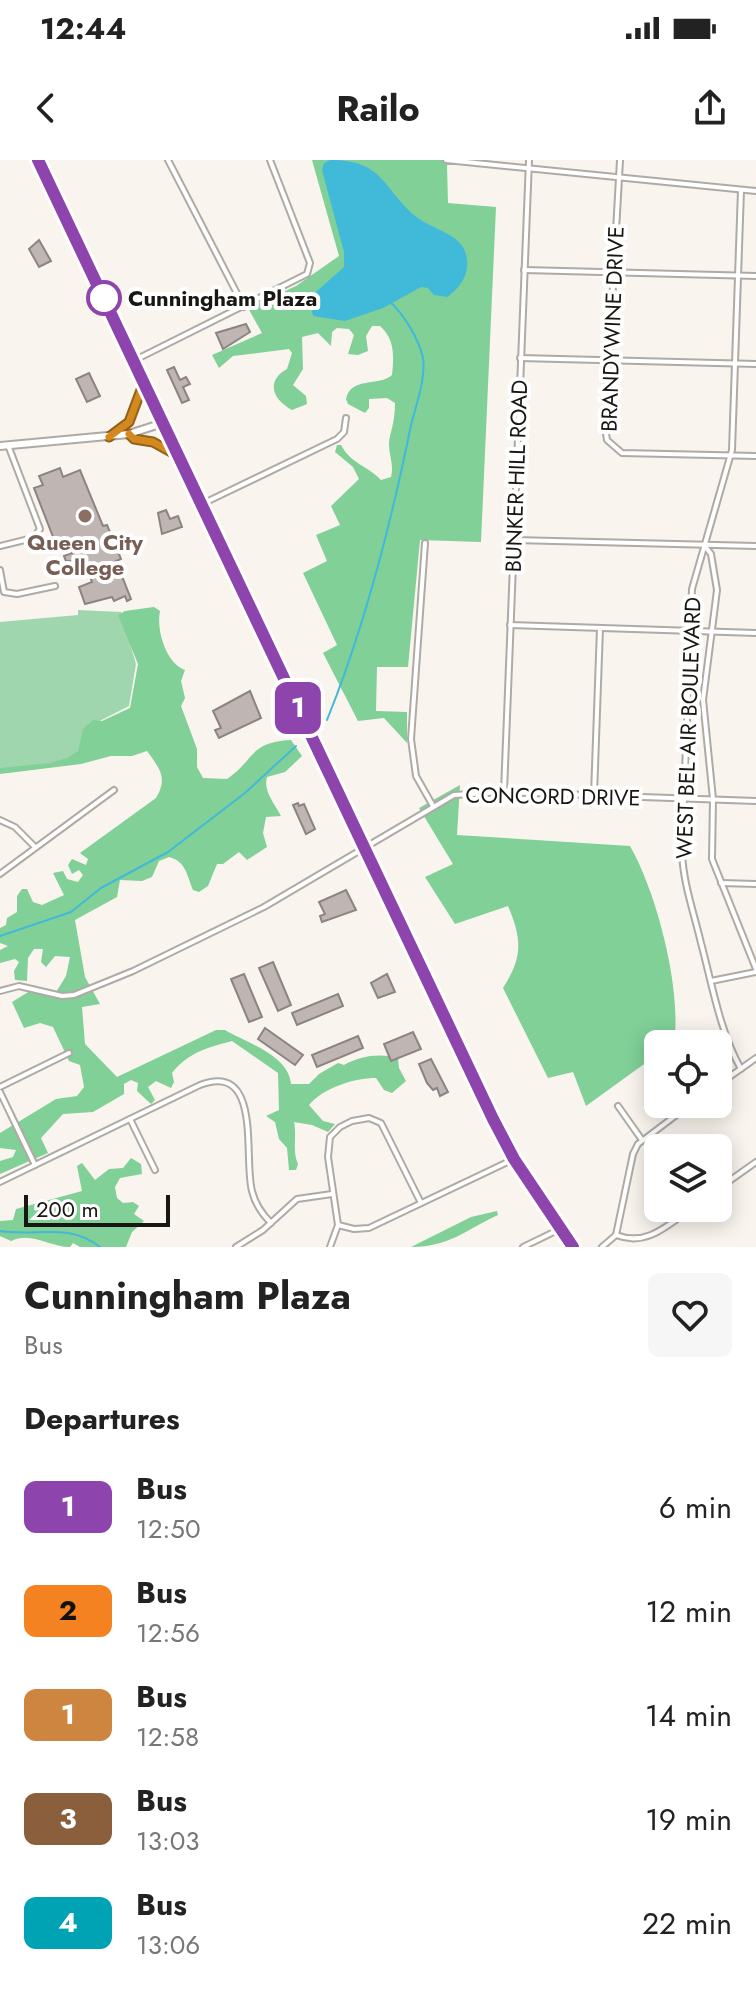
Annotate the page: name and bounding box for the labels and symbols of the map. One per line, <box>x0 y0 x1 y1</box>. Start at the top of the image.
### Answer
street label: BRANDYWINE DRIVE <box>592 226 632 432</box>
marker: Cunningham Plaza <box>87 281 121 315</box>
place label: Cunningham Plaza <box>128 282 317 314</box>
street label: BUNKER HILL ROAD <box>497 379 535 573</box>
marker: Queen City College <box>76 507 94 525</box>
place label: Queen City College <box>27 526 144 583</box>
street label: WEST BEL AIR BOULEVARD <box>667 596 709 859</box>
line badge: 1 <box>272 682 324 734</box>
street label: CONCORD DRIVE <box>465 778 641 814</box>
scale bar <box>24 1191 170 1227</box>

